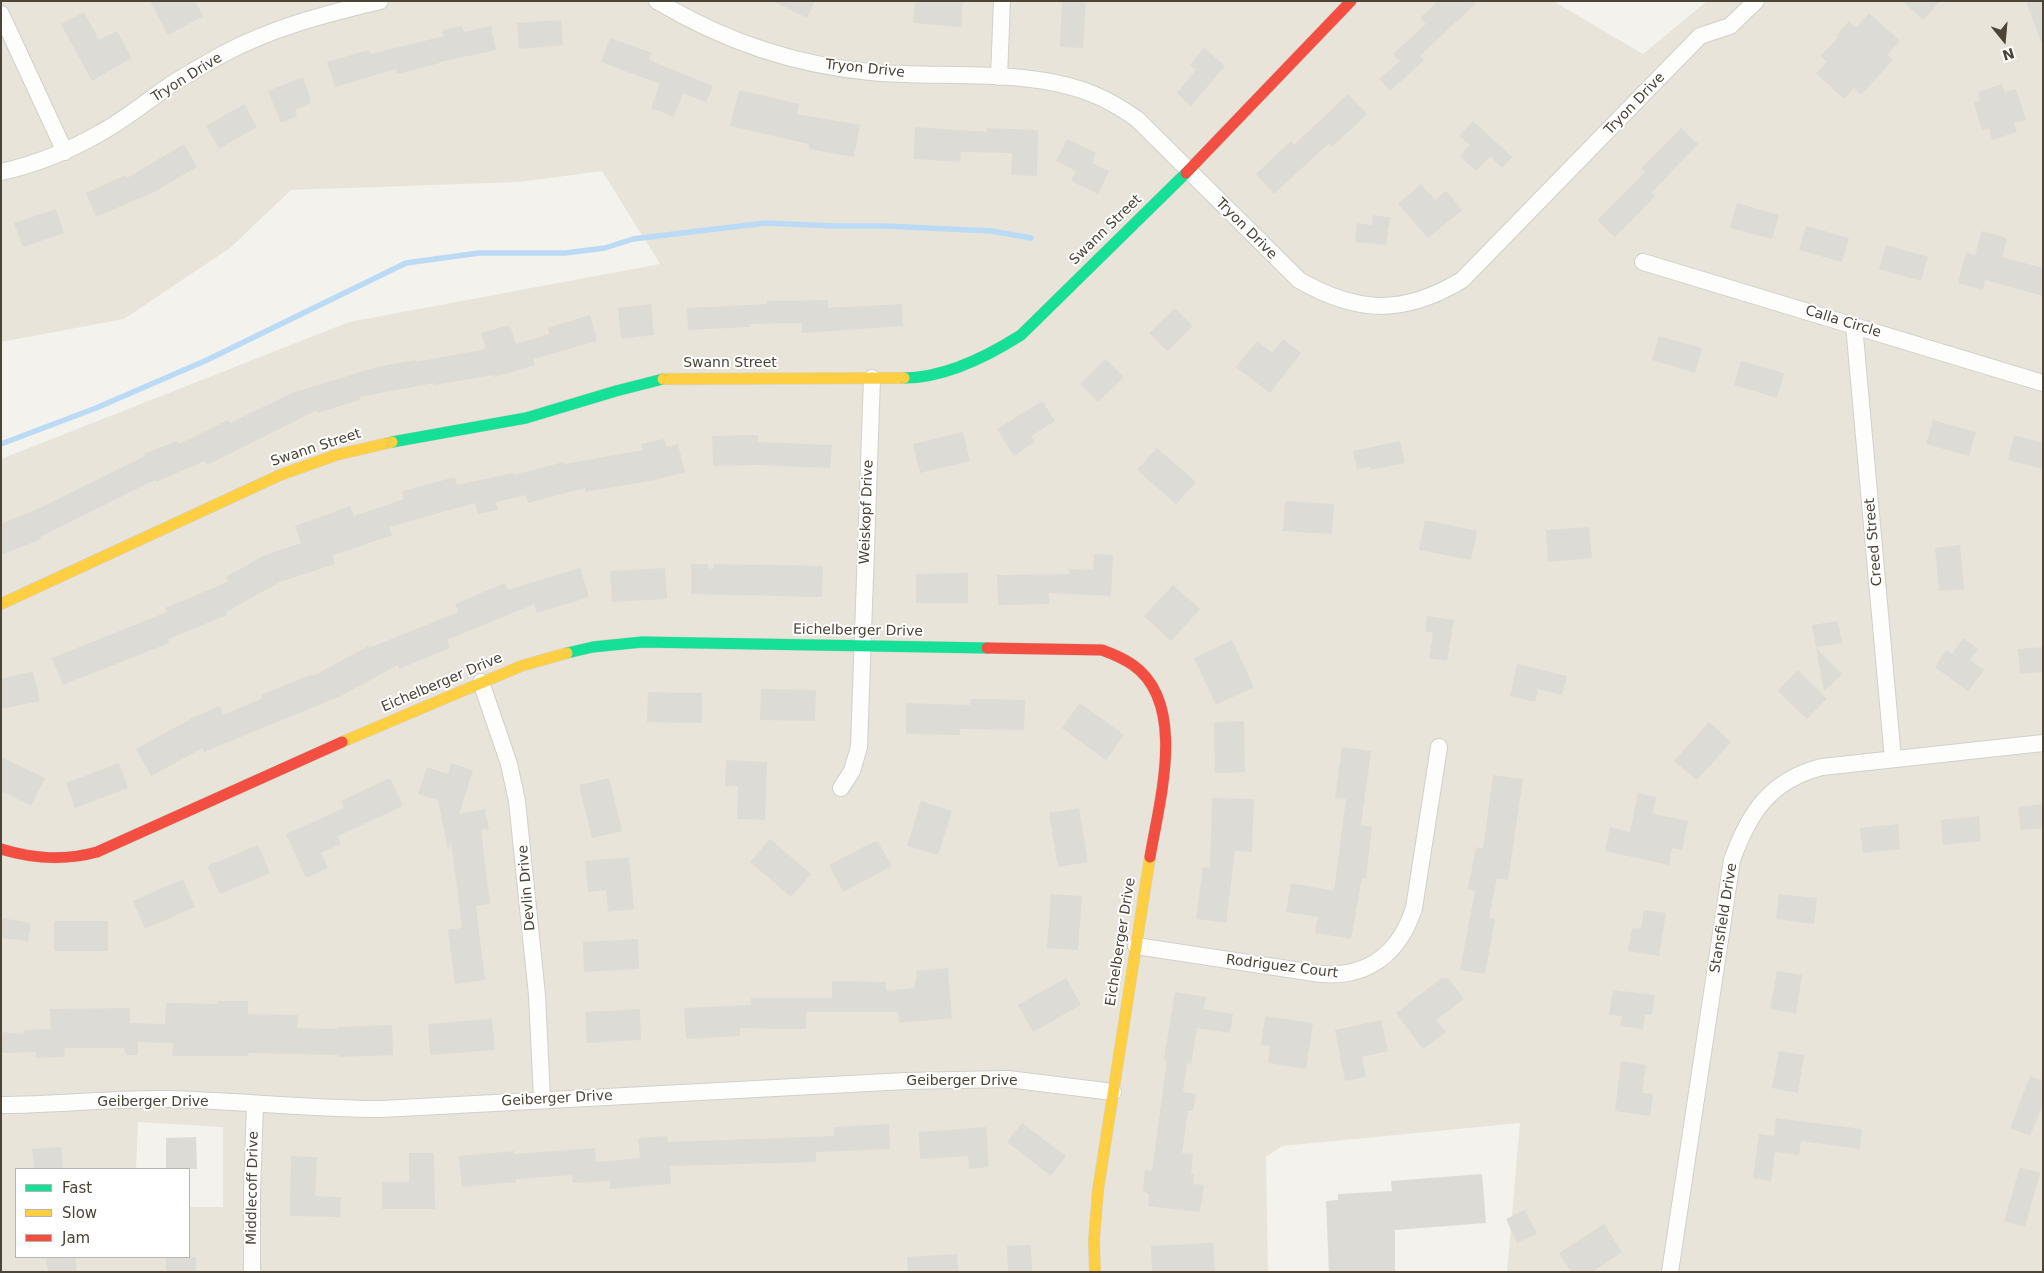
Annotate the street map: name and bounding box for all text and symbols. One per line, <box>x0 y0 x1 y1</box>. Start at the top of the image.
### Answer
north arrow <box>1979 15 2029 65</box>
text: N <box>2000 45 2016 64</box>
street label: Tryon Drive <box>149 50 225 106</box>
street label: Tryon Drive <box>824 56 906 82</box>
street label: Tryon Drive <box>1601 69 1669 139</box>
street label: Swann Street <box>1066 191 1146 269</box>
street label: Tryon Drive <box>1212 195 1280 263</box>
street label: Calla Circle <box>1803 302 1883 342</box>
street label: Swann Street <box>683 355 777 371</box>
street label: Swann Street <box>269 426 363 470</box>
street label: Weiskopf Drive <box>857 459 877 565</box>
street label: Creed Street <box>1862 497 1886 587</box>
street label: Eichelberger Drive <box>793 621 923 641</box>
street label: Eichelberger Drive <box>379 650 505 716</box>
street label: Devlin Drive <box>515 844 539 932</box>
street label: Stansfield Drive <box>1707 862 1741 974</box>
street label: Eichelberger Drive <box>1103 877 1139 1007</box>
street label: Rodriguez Court <box>1225 952 1339 982</box>
street label: Geiberger Drive <box>906 1073 1018 1089</box>
street label: Geiberger Drive <box>501 1088 613 1110</box>
street label: Geiberger Drive <box>97 1094 209 1110</box>
street label: Middlecoff Drive <box>244 1131 262 1245</box>
legend <box>15 1168 190 1258</box>
text: Fast <box>62 1179 92 1197</box>
text: Slow <box>62 1204 97 1222</box>
text: Jam <box>62 1229 90 1247</box>

